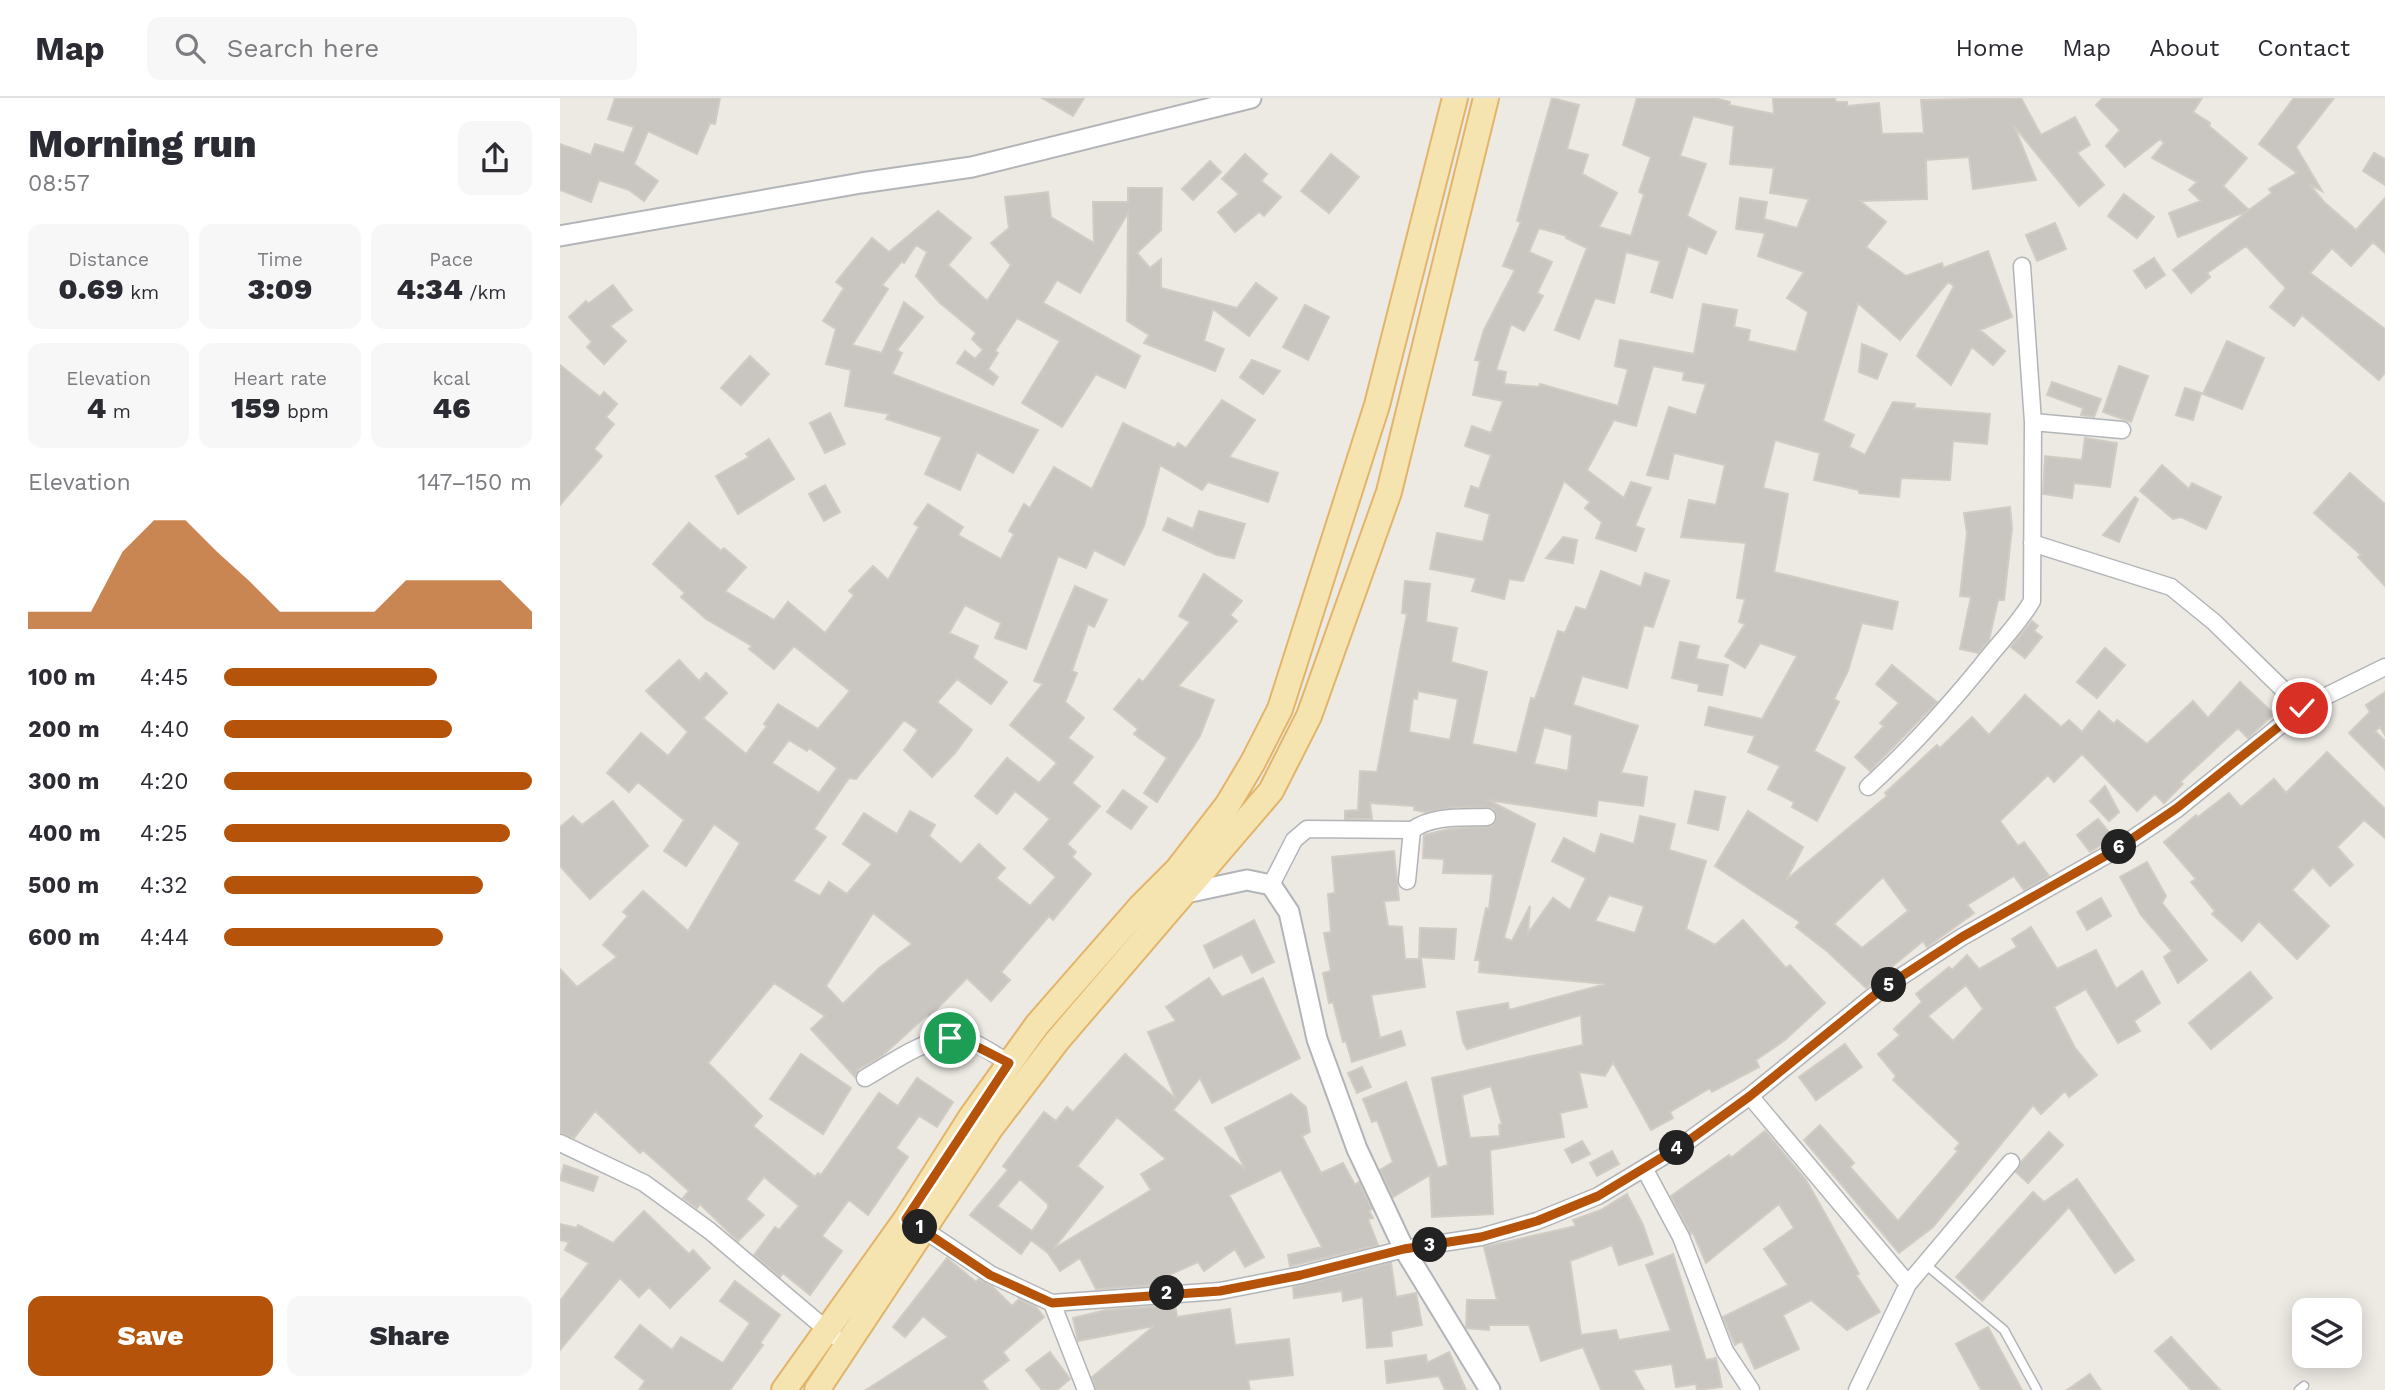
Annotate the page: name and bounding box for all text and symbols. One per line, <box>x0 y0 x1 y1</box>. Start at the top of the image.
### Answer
search box <box>147 17 637 80</box>
text: Map <box>35 29 105 68</box>
icon: search <box>171 29 209 67</box>
text: Search here <box>227 33 379 63</box>
text: Home <box>1956 34 2024 62</box>
text: Map <box>2062 34 2111 62</box>
text: About <box>2149 34 2219 62</box>
text: Contact <box>2257 34 2350 62</box>
button: share <box>458 121 532 195</box>
text: Morning run <box>28 122 257 166</box>
text: 08:57 <box>28 170 90 197</box>
text: Distance <box>68 248 149 271</box>
text: Time <box>257 248 303 271</box>
text: Pace <box>429 248 473 271</box>
text: 0.69 <box>58 271 124 306</box>
text: 3:09 <box>247 271 313 306</box>
text: 4:34 <box>396 271 463 306</box>
text: km <box>124 281 159 304</box>
text: /km <box>463 281 506 304</box>
text: Elevation <box>66 367 151 390</box>
text: Heart rate <box>233 367 327 390</box>
text: kcal <box>433 367 470 390</box>
text: 4 <box>86 390 106 425</box>
text: 159 <box>231 390 280 425</box>
text: 46 <box>432 390 470 425</box>
text: m <box>106 400 131 423</box>
text: bpm <box>280 400 329 423</box>
text: Elevation <box>28 469 131 496</box>
text: 147–150 m <box>418 469 532 496</box>
text: 100 m <box>28 664 96 691</box>
text: 4:45 <box>140 664 188 691</box>
pin <box>2272 678 2332 738</box>
icon: check <box>2283 689 2321 727</box>
text: 200 m <box>28 716 100 743</box>
text: 4:40 <box>140 716 189 743</box>
text: 300 m <box>28 768 99 795</box>
text: 4:20 <box>140 768 189 795</box>
text: 400 m <box>28 820 101 847</box>
text: 4:25 <box>140 820 188 847</box>
pin: 6 <box>2102 830 2136 864</box>
text: 6 <box>2113 835 2124 858</box>
text: 500 m <box>28 872 99 899</box>
text: 4:32 <box>140 872 188 899</box>
text: 600 m <box>28 924 100 951</box>
text: 4:44 <box>140 924 189 951</box>
pin: 5 <box>1872 968 1906 1002</box>
text: 5 <box>1883 973 1894 996</box>
pin <box>920 1008 980 1068</box>
icon: arrive <box>931 1019 969 1057</box>
pin: 4 <box>1660 1130 1694 1166</box>
text: 4 <box>1670 1136 1683 1159</box>
pin: 1 <box>902 1210 938 1244</box>
text: 1 <box>915 1215 924 1238</box>
pin: 3 <box>1412 1228 1448 1262</box>
text: 3 <box>1424 1233 1435 1256</box>
pin: 2 <box>1150 1276 1184 1310</box>
text: 2 <box>1161 1281 1172 1304</box>
button: Save <box>28 1296 273 1376</box>
button: Share <box>287 1296 532 1376</box>
map controls <box>2292 1298 2362 1368</box>
button: layers <box>2292 1298 2362 1368</box>

